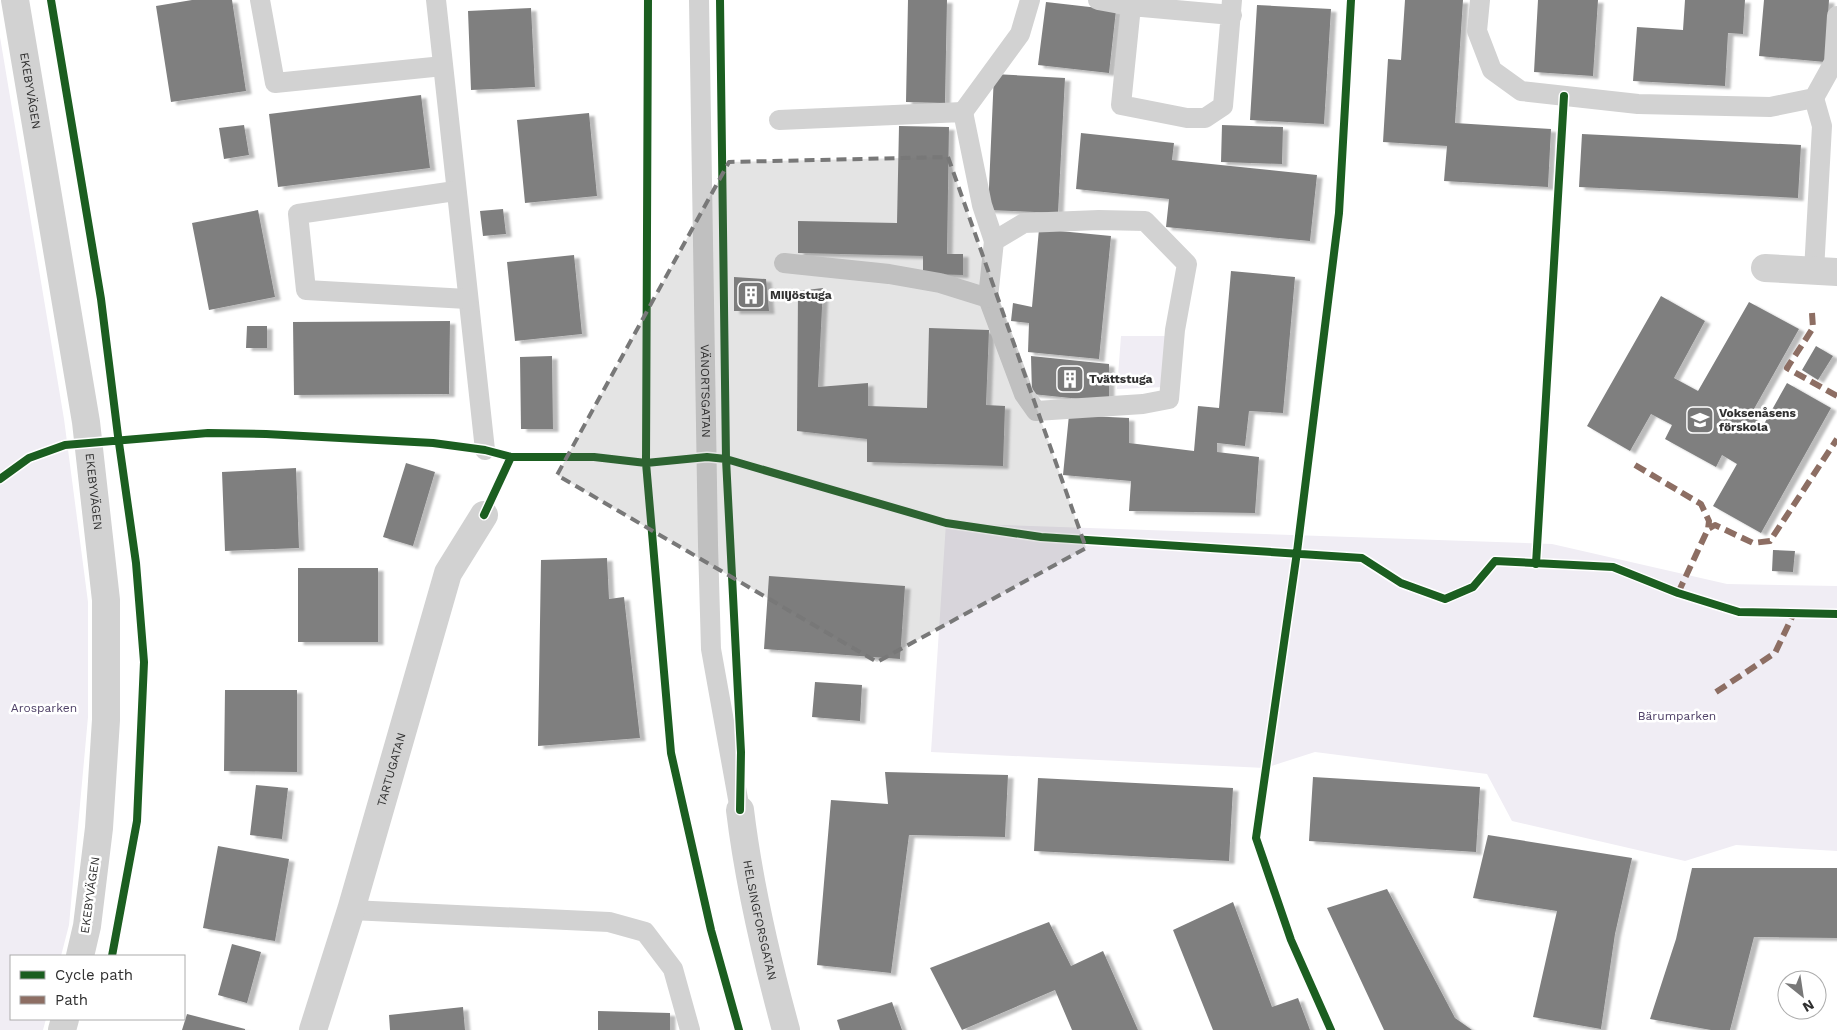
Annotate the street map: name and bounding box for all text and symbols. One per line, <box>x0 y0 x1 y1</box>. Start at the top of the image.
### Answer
street label: EKEBYVÄGEN <box>17 51 44 130</box>
building icon: Miljöstuga <box>736 280 766 310</box>
place label: Miljöstuga <box>770 288 832 302</box>
street label: VÄNORTSGATAN <box>698 344 713 438</box>
building icon: Tvättstuga <box>1055 364 1085 394</box>
place label: Tvättstuga <box>1089 372 1153 386</box>
school or university icon: Voksenåsens förskola <box>1685 405 1715 435</box>
place label: Voksenåsens förskola <box>1719 406 1797 434</box>
street label: EKEBYVÄGEN <box>83 452 105 531</box>
park label: Arosparken <box>11 701 77 715</box>
park label: Bärumparken <box>1638 709 1716 723</box>
street label: TARTUGATAN <box>374 731 409 808</box>
street label: EKEBYVÄGEN <box>78 856 102 934</box>
street label: HELSINGFORSGATAN <box>740 859 780 982</box>
legend <box>10 955 185 1020</box>
text: Cycle path <box>55 966 133 984</box>
north arrow <box>1777 970 1827 1020</box>
text: Path <box>55 991 88 1009</box>
text: N <box>1800 997 1817 1016</box>

